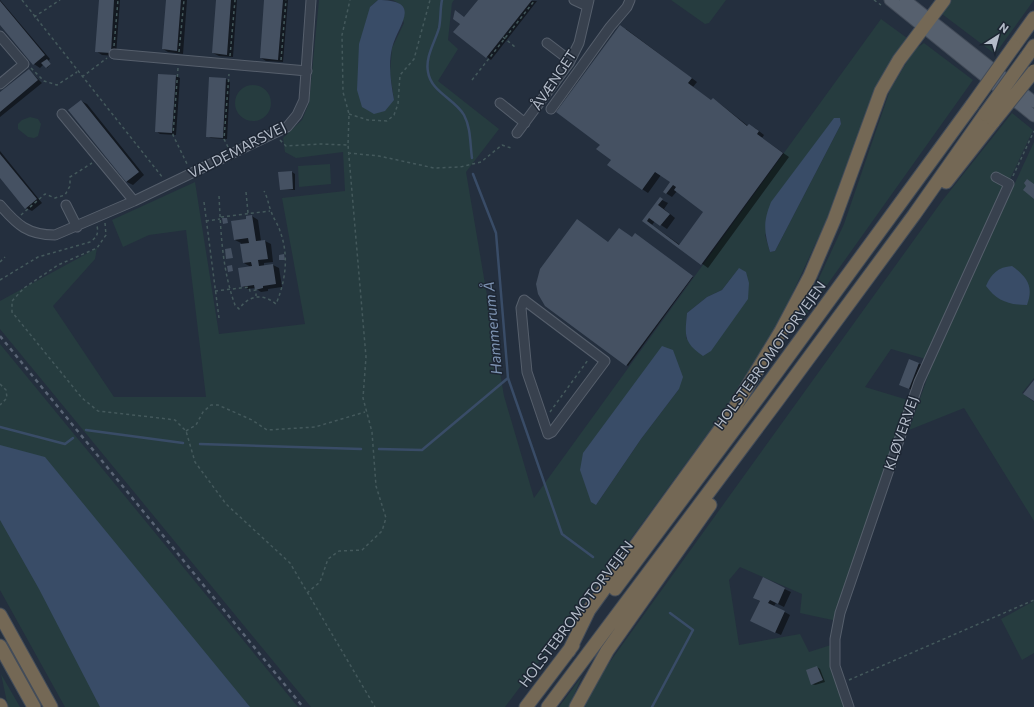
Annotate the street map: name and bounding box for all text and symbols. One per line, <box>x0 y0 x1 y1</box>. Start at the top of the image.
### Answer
north arrow <box>978 16 1018 56</box>
text: N <box>997 20 1011 35</box>
street label: ÅVÆNGET <box>527 47 580 113</box>
street label: VALDEMARSVEJ <box>185 118 288 181</box>
street label: HOLSTEBROMOTORVEJEN <box>710 277 829 432</box>
water label: Hammerum Å <box>478 281 505 376</box>
street label: KLØVERVEJ <box>880 394 921 472</box>
street label: HOLSTEBROMOTORVEJEN <box>515 537 636 690</box>

